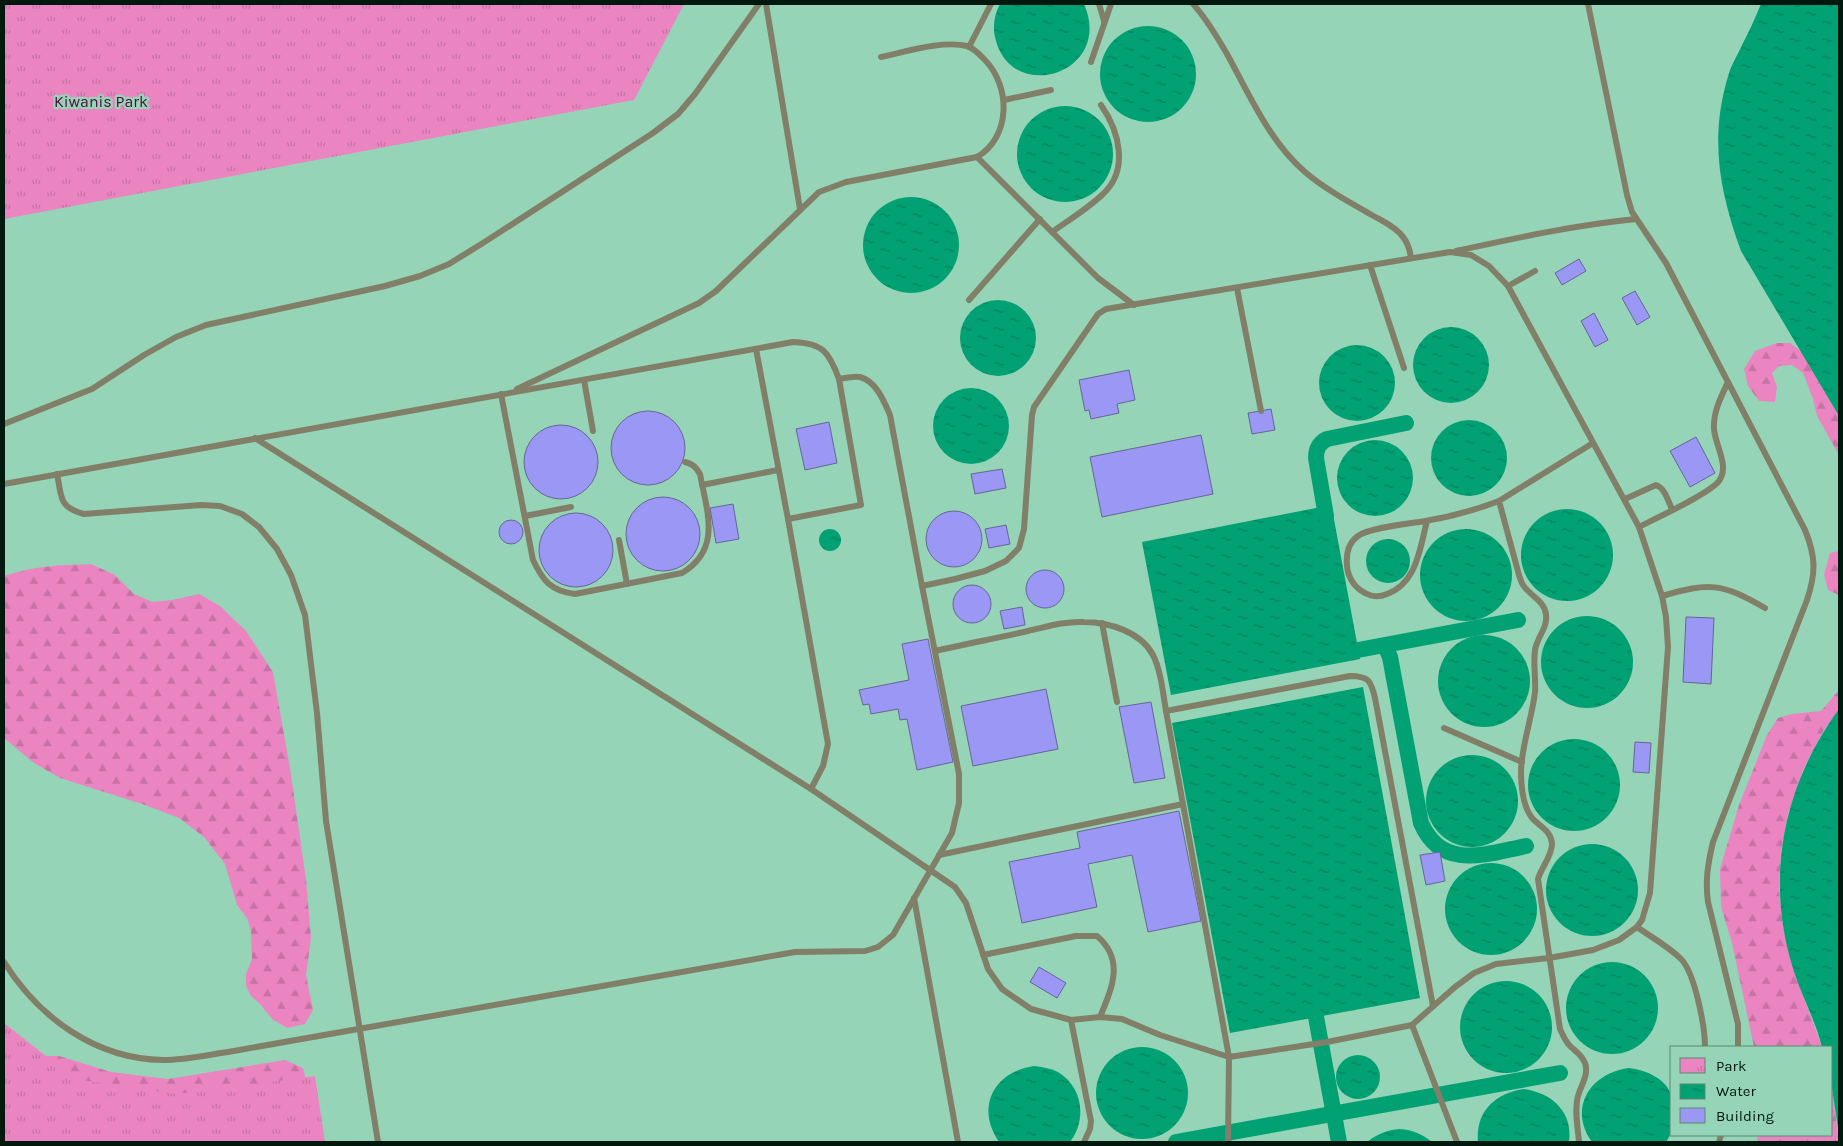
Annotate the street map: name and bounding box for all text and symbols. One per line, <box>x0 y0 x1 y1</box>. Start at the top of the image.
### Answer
park label: Kiwanis Park <box>54 92 148 111</box>
legend <box>1670 1046 1833 1136</box>
text: Park <box>1716 1057 1746 1075</box>
text: Water <box>1716 1082 1757 1100</box>
text: Building <box>1716 1107 1774 1125</box>

